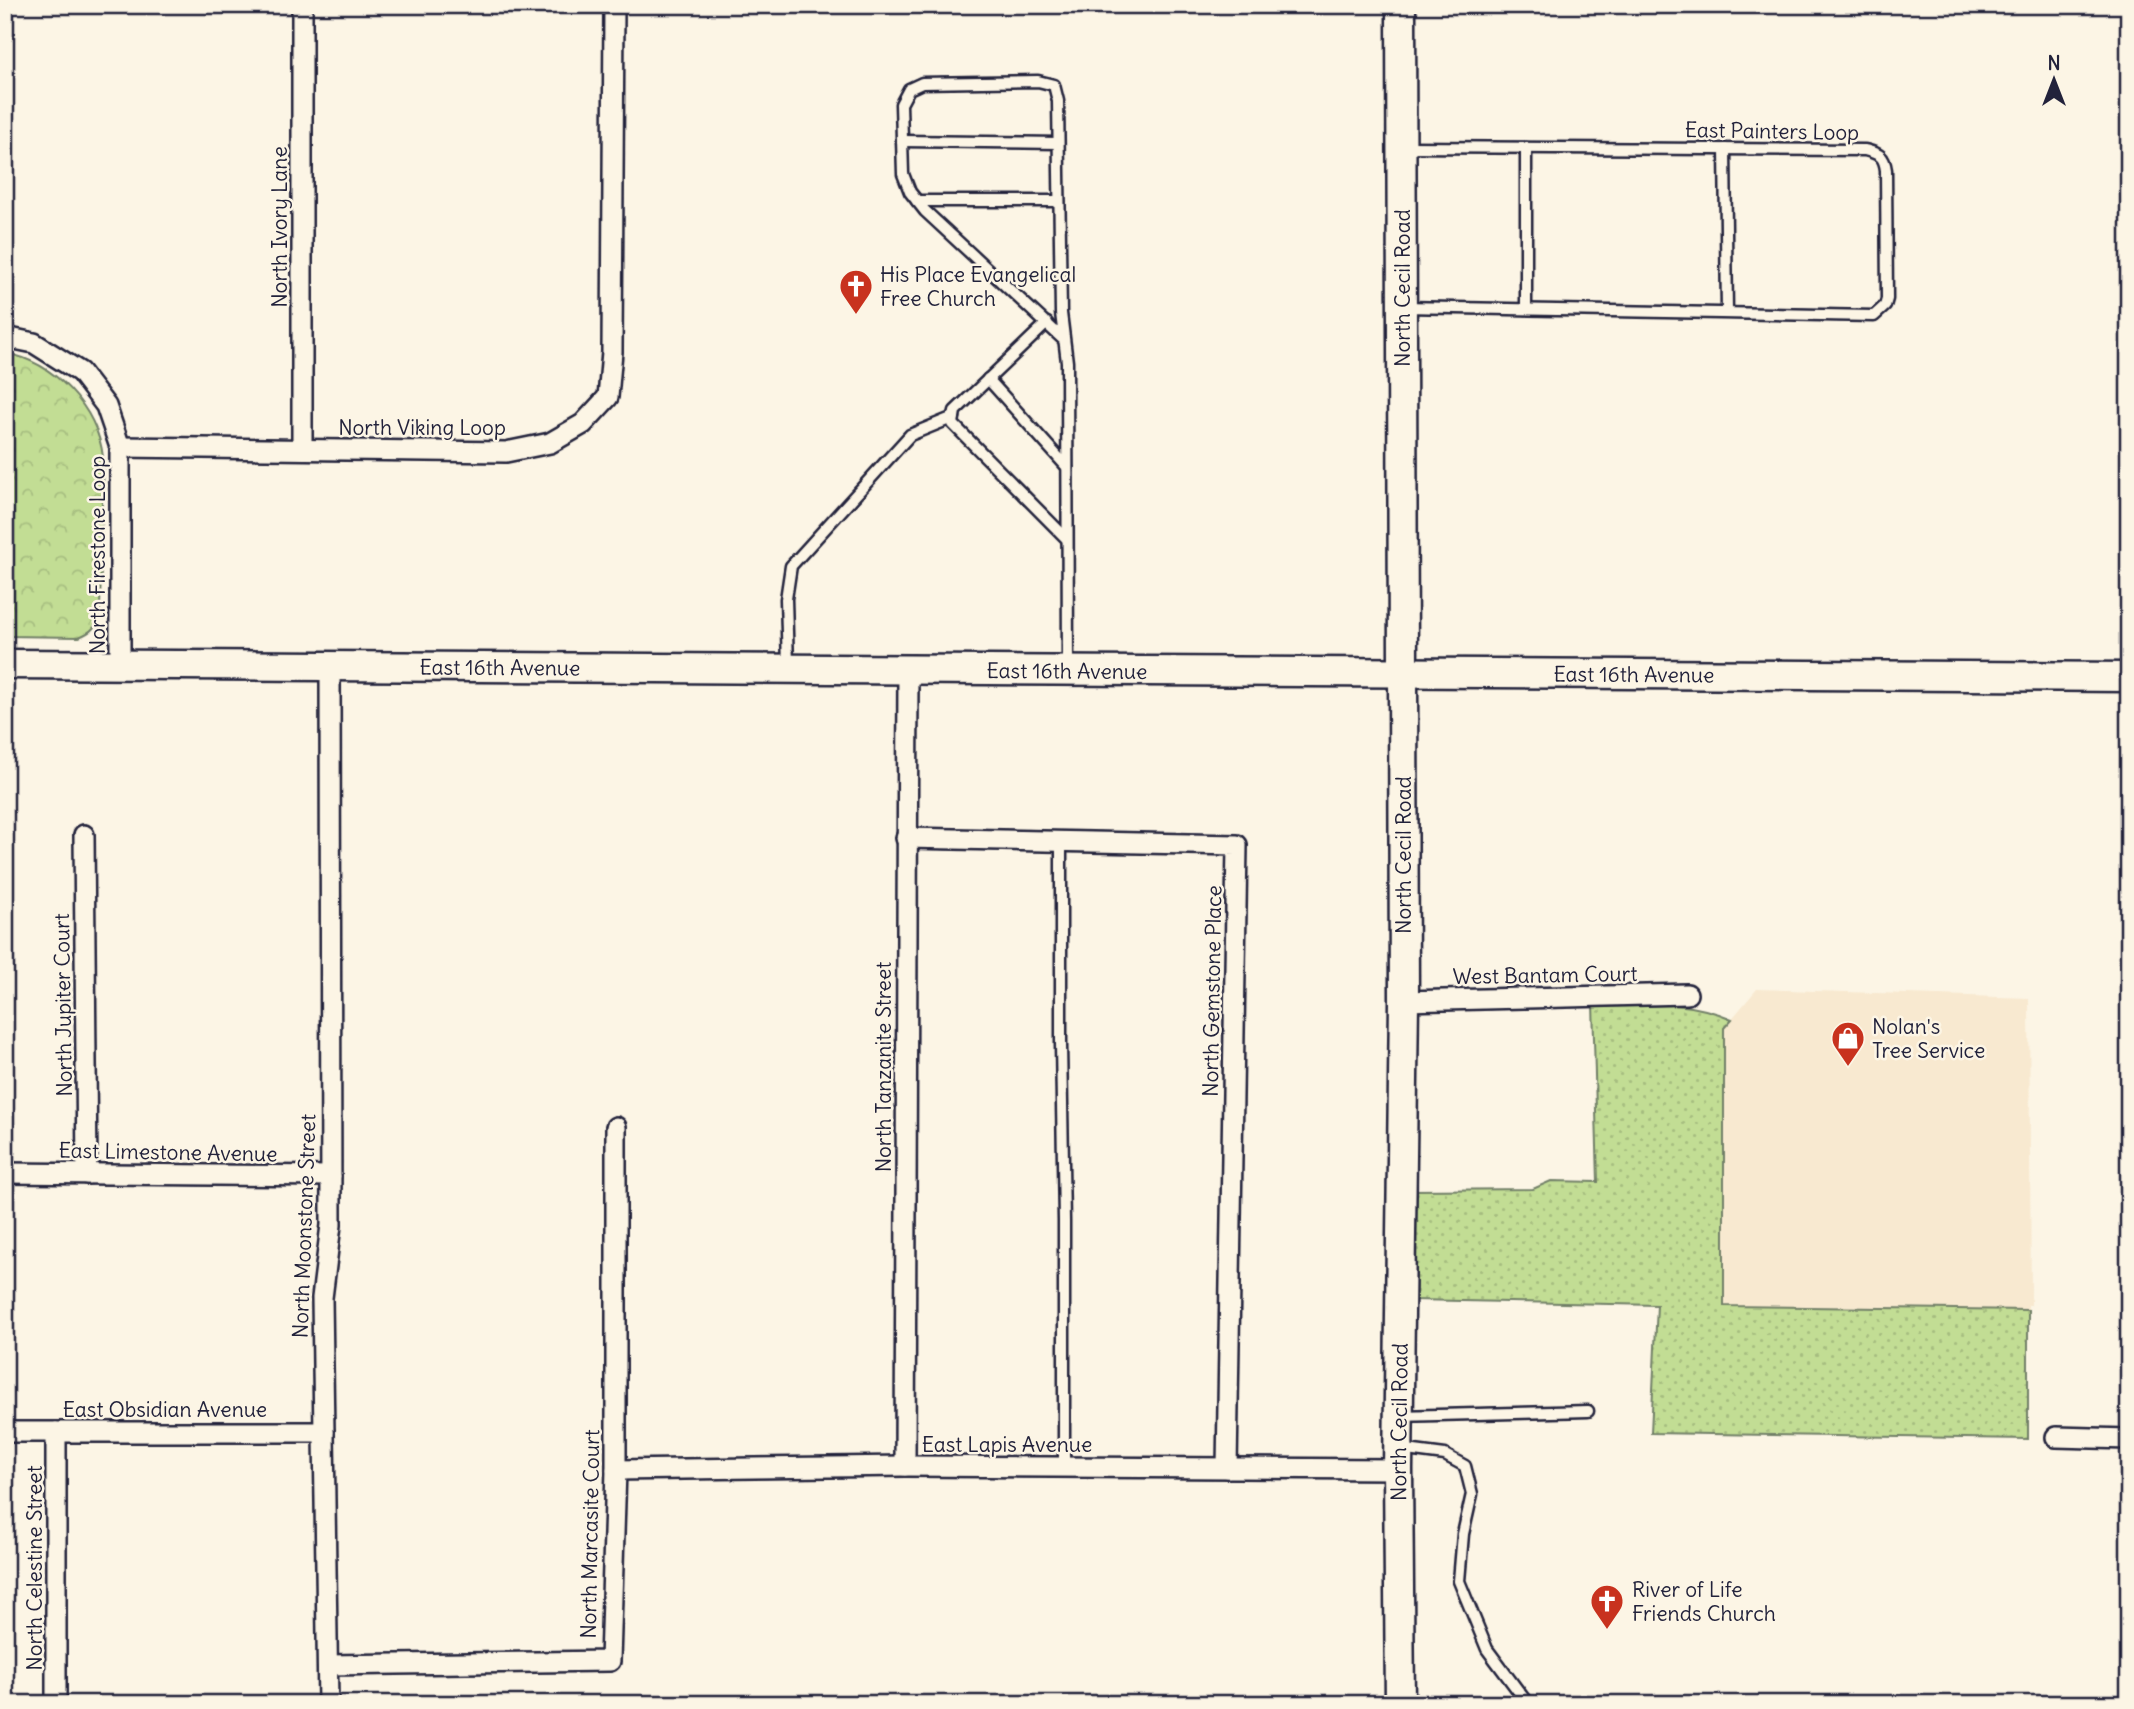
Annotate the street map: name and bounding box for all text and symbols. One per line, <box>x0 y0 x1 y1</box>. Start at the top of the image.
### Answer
north arrow <box>2018 46 2088 116</box>
text: N <box>2047 51 2061 75</box>
street label: East Painters Loop <box>1685 116 1859 146</box>
street label: North Ivory Lane <box>266 146 293 308</box>
street label: North Cecil Road <box>1389 209 1416 367</box>
place label: His Place Evangelical Free Church <box>880 261 1076 312</box>
church icon: His Place Evangelical Free Church <box>837 267 875 316</box>
street label: North Viking Loop <box>338 414 506 441</box>
street label: North Firestone Loop <box>84 456 111 654</box>
street label: East 16th Avenue <box>420 653 580 681</box>
street label: East 16th Avenue <box>987 657 1147 684</box>
street label: East 16th Avenue <box>1553 660 1714 688</box>
street label: North Cecil Road <box>1390 776 1417 934</box>
street label: North Gemstone Place <box>1197 885 1227 1097</box>
street label: North Jupiter Court <box>48 913 78 1097</box>
street label: West Bantam Court <box>1452 960 1638 990</box>
street label: North Tanzanite Street <box>870 962 897 1172</box>
place label: Nolan's Tree Service <box>1872 1013 1985 1064</box>
shop icon: Nolan's Tree Service <box>1829 1019 1867 1068</box>
street label: North Moonstone Street <box>287 1113 321 1339</box>
street label: East Limestone Avenue <box>58 1137 278 1167</box>
street label: North Cecil Road <box>1384 1343 1413 1501</box>
street label: East Obsidian Avenue <box>63 1396 267 1423</box>
street label: North Marcasite Court <box>575 1429 605 1639</box>
street label: East Lapis Avenue <box>922 1431 1092 1458</box>
street label: North Celestine Street <box>21 1465 48 1671</box>
place label: River of Life Friends Church <box>1632 1576 1776 1627</box>
church icon: River of Life Friends Church <box>1588 1582 1626 1631</box>

